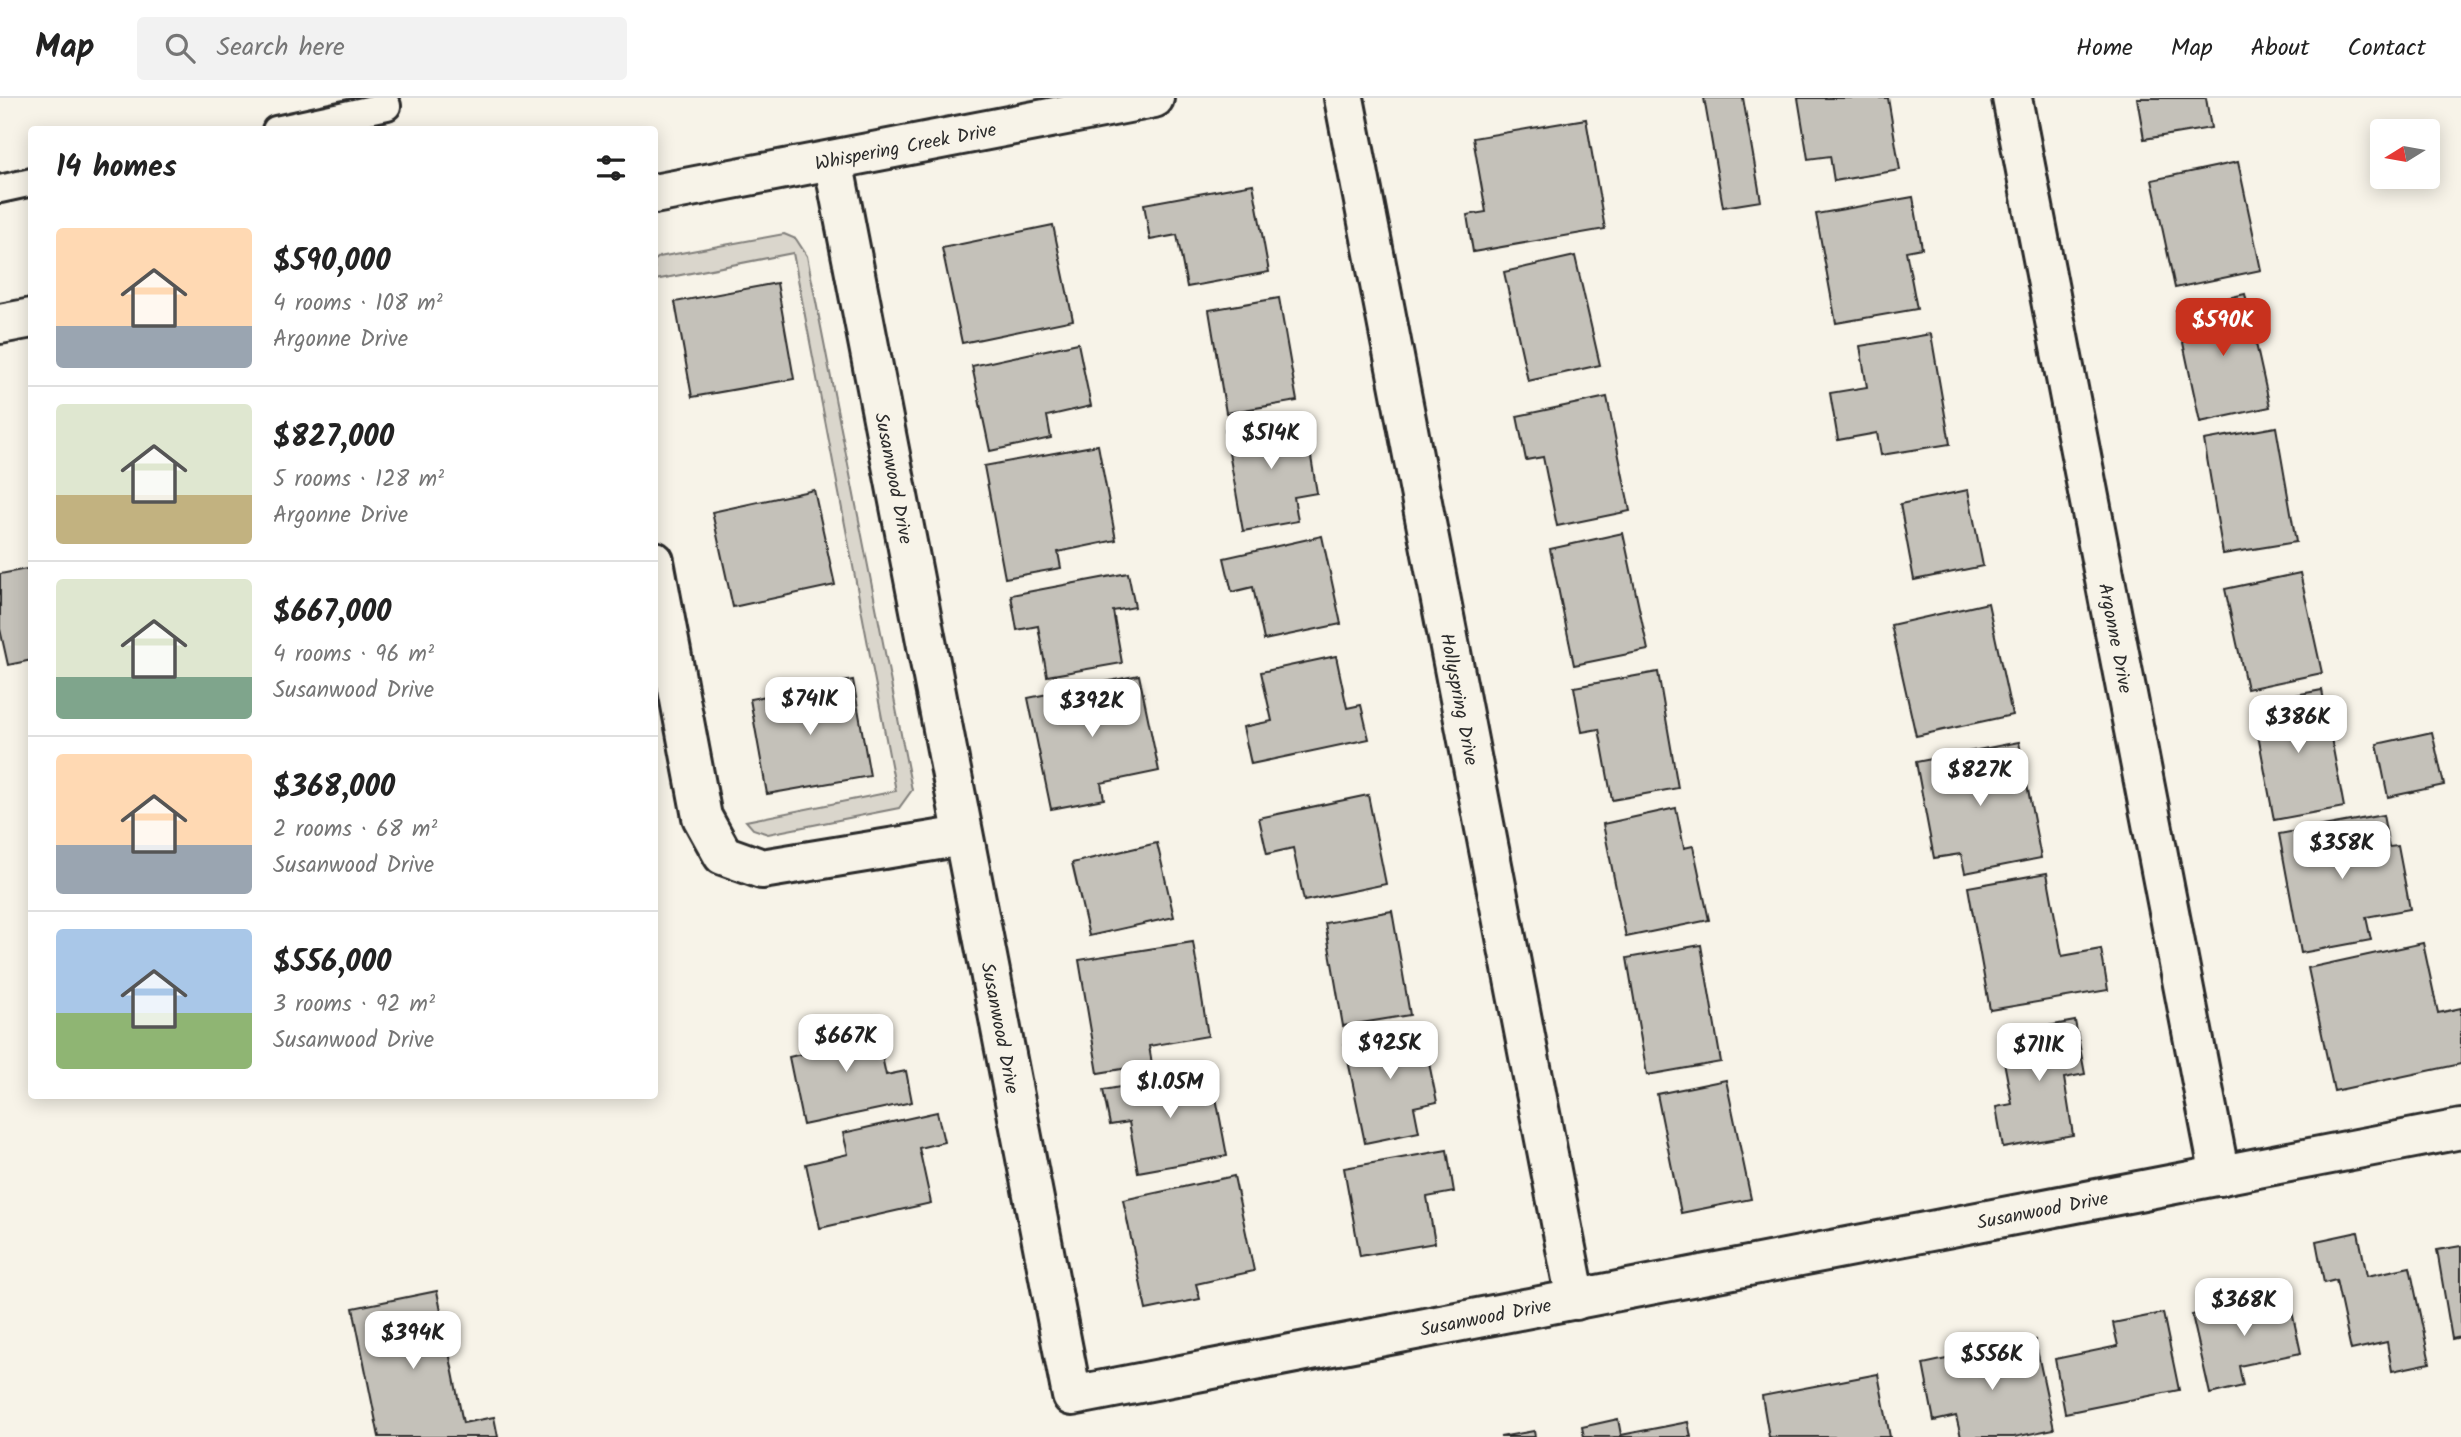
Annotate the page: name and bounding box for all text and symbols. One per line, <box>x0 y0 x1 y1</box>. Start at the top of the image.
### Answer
search box <box>137 17 627 80</box>
text: Map <box>35 22 95 75</box>
text: Search here <box>217 27 345 69</box>
icon: search <box>161 29 199 67</box>
text: Home <box>2076 29 2133 68</box>
text: Map <box>2171 29 2213 68</box>
text: About <box>2251 29 2309 68</box>
text: Contact <box>2347 29 2426 68</box>
street label: Whispering Creek Drive <box>813 116 999 180</box>
north arrow <box>2370 119 2440 189</box>
map controls <box>2370 119 2440 189</box>
text: 14 homes <box>56 144 177 192</box>
icon: filters <box>592 149 630 187</box>
text: $590,000 <box>273 238 391 286</box>
icon: home <box>112 256 196 340</box>
text: 4 rooms · 108 m² <box>273 286 443 322</box>
pin: $590K <box>2174 299 2272 358</box>
text: $590K <box>2192 303 2254 339</box>
text: Argonne Drive <box>273 322 408 358</box>
street label: Susanwood Drive <box>865 410 920 547</box>
pin: $514K <box>1222 412 1320 471</box>
text: $827,000 <box>273 414 394 462</box>
text: $514K <box>1242 416 1300 452</box>
icon: home <box>112 432 196 516</box>
text: 5 rooms · 128 m² <box>273 462 444 498</box>
text: Argonne Drive <box>273 498 408 534</box>
street label: Argonne Drive <box>2089 581 2140 697</box>
text: $667,000 <box>273 589 391 637</box>
icon: home <box>112 607 196 691</box>
street label: Hollyspring Drive <box>1431 631 1486 768</box>
text: 4 rooms · 96 m² <box>273 637 434 673</box>
text: Susanwood Drive <box>273 673 434 709</box>
pin: $741K <box>761 678 859 737</box>
pin: $392K <box>1043 680 1141 739</box>
text: $741K <box>781 682 839 718</box>
text: $392K <box>1059 684 1125 720</box>
pin: $386K <box>2249 696 2347 755</box>
text: $386K <box>2265 700 2331 736</box>
pin: $827K <box>1931 748 2029 808</box>
text: $827K <box>1947 753 2013 789</box>
text: $368,000 <box>273 764 395 812</box>
icon: home <box>112 782 196 866</box>
text: 2 rooms · 68 m² <box>273 812 437 848</box>
pin: $358K <box>2293 822 2391 881</box>
text: $358K <box>2309 826 2375 862</box>
text: Susanwood Drive <box>273 848 434 884</box>
text: $556,000 <box>273 939 391 987</box>
icon: home <box>112 957 196 1041</box>
street label: Susanwood Drive <box>971 960 1026 1097</box>
text: 3 rooms · 92 m² <box>273 987 435 1023</box>
pin: $667K <box>797 1014 895 1074</box>
text: $667K <box>814 1019 878 1055</box>
pin: $925K <box>1341 1021 1439 1081</box>
text: Susanwood Drive <box>273 1023 434 1059</box>
pin: $711K <box>1990 1024 2088 1083</box>
text: $925K <box>1358 1026 1422 1062</box>
text: $711K <box>2013 1028 2065 1064</box>
pin: $1.05M <box>1113 1060 1227 1120</box>
text: $1.05M <box>1137 1065 1203 1101</box>
street label: Susanwood Drive <box>1974 1184 2111 1239</box>
pin: $368K <box>2195 1278 2293 1338</box>
text: $368K <box>2211 1283 2277 1319</box>
street label: Susanwood Drive <box>1418 1291 1555 1346</box>
pin: $394K <box>364 1312 462 1371</box>
text: $394K <box>381 1316 445 1352</box>
pin: $556K <box>1943 1332 2041 1392</box>
text: $556K <box>1960 1337 2024 1373</box>

